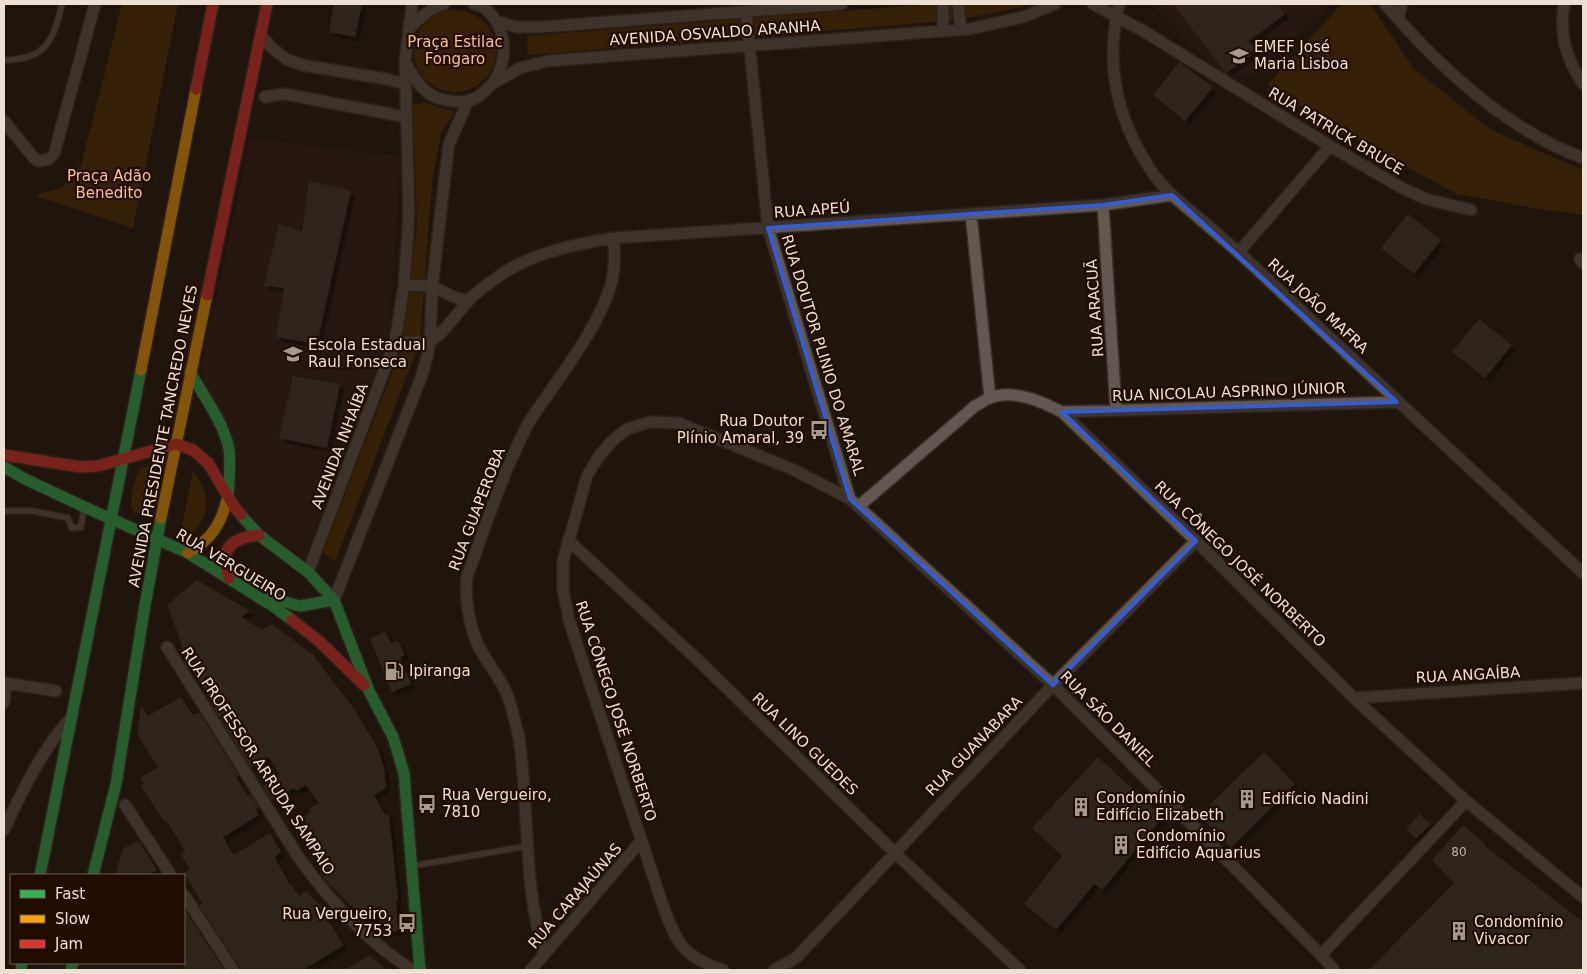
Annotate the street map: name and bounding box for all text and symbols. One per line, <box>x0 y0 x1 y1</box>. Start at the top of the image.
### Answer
street label: AVENIDA OSVALDO ARANHA <box>609 17 822 49</box>
park label: Praça Estilac Fongaro <box>407 33 503 68</box>
place label: EMEF José Maria Lisboa <box>1254 38 1349 73</box>
school or university icon: EMEF José Maria Lisboa <box>1228 45 1250 67</box>
street label: RUA PATRICK BRUCE <box>1265 84 1407 178</box>
park label: Praça Adão Benedito <box>67 167 151 202</box>
street label: RUA APEÚ <box>773 197 851 222</box>
street label: RUA DOUTOR PLINIO DO AMARAL <box>778 232 868 478</box>
street label: RUA JOÃO MAFRA <box>1264 254 1373 358</box>
street label: RUA ARACUÃ <box>1082 258 1107 358</box>
street label: AVENIDA PRESIDENTE TANCREDO NEVES <box>125 283 201 589</box>
place label: Escola Estadual Raul Fonseca <box>308 336 426 371</box>
school or university icon: Escola Estadual Raul Fonseca <box>282 343 304 365</box>
street label: RUA NICOLAU ASPRINO JÚNIOR <box>1112 378 1346 405</box>
street label: AVENIDA INHAÍBA <box>307 380 373 511</box>
place label: Rua Doutor Plínio Amaral, 39 <box>677 412 805 447</box>
bus stop icon: Rua Doutor Plínio Amaral, 39 <box>808 419 830 441</box>
street label: RUA GUAPEROBA <box>445 444 509 573</box>
street label: RUA CÔNEGO JOSÉ NORBERTO <box>1151 477 1330 651</box>
street label: RUA VERGUEIRO <box>173 525 289 605</box>
street label: RUA CÔNEGO JOSÉ NORBERTO <box>572 598 661 824</box>
street label: RUA PROFESSOR ARRUDA SAMPAIO <box>178 644 338 878</box>
fuel station icon: Ipiranga <box>383 660 405 682</box>
place label: Ipiranga <box>409 662 471 680</box>
street label: RUA ANGAÍBA <box>1415 662 1522 687</box>
street label: RUA SÃO DANIEL <box>1056 667 1161 771</box>
street label: RUA LINO GUEDES <box>749 689 861 799</box>
street label: RUA GUANABARA <box>922 692 1027 800</box>
place label: Rua Vergueiro, 7810 <box>442 786 552 821</box>
building icon: Edifício Nadini <box>1236 788 1258 810</box>
place label: Condomínio Edifício Elizabeth <box>1096 789 1224 824</box>
place label: Edifício Nadini <box>1262 790 1369 808</box>
bus stop icon: Rua Vergueiro, 7810 <box>416 793 438 815</box>
building icon: Condomínio Edifício Elizabeth <box>1070 796 1092 818</box>
place label: Condomínio Edifício Aquarius <box>1136 827 1261 862</box>
building icon: Condomínio Edifício Aquarius <box>1110 834 1132 856</box>
street label: RUA CARAJAÚNAS <box>524 839 626 952</box>
house number: 80 <box>1451 845 1467 859</box>
legend <box>10 874 185 964</box>
text: Fast <box>55 885 85 903</box>
place label: Rua Vergueiro, 7753 <box>282 905 392 940</box>
text: Slow <box>55 910 90 928</box>
bus stop icon: Rua Vergueiro, 7753 <box>396 912 418 934</box>
place label: Condomínio Vivacor <box>1474 913 1564 948</box>
building icon: Condomínio Vivacor <box>1448 920 1470 942</box>
text: Jam <box>54 935 83 953</box>

